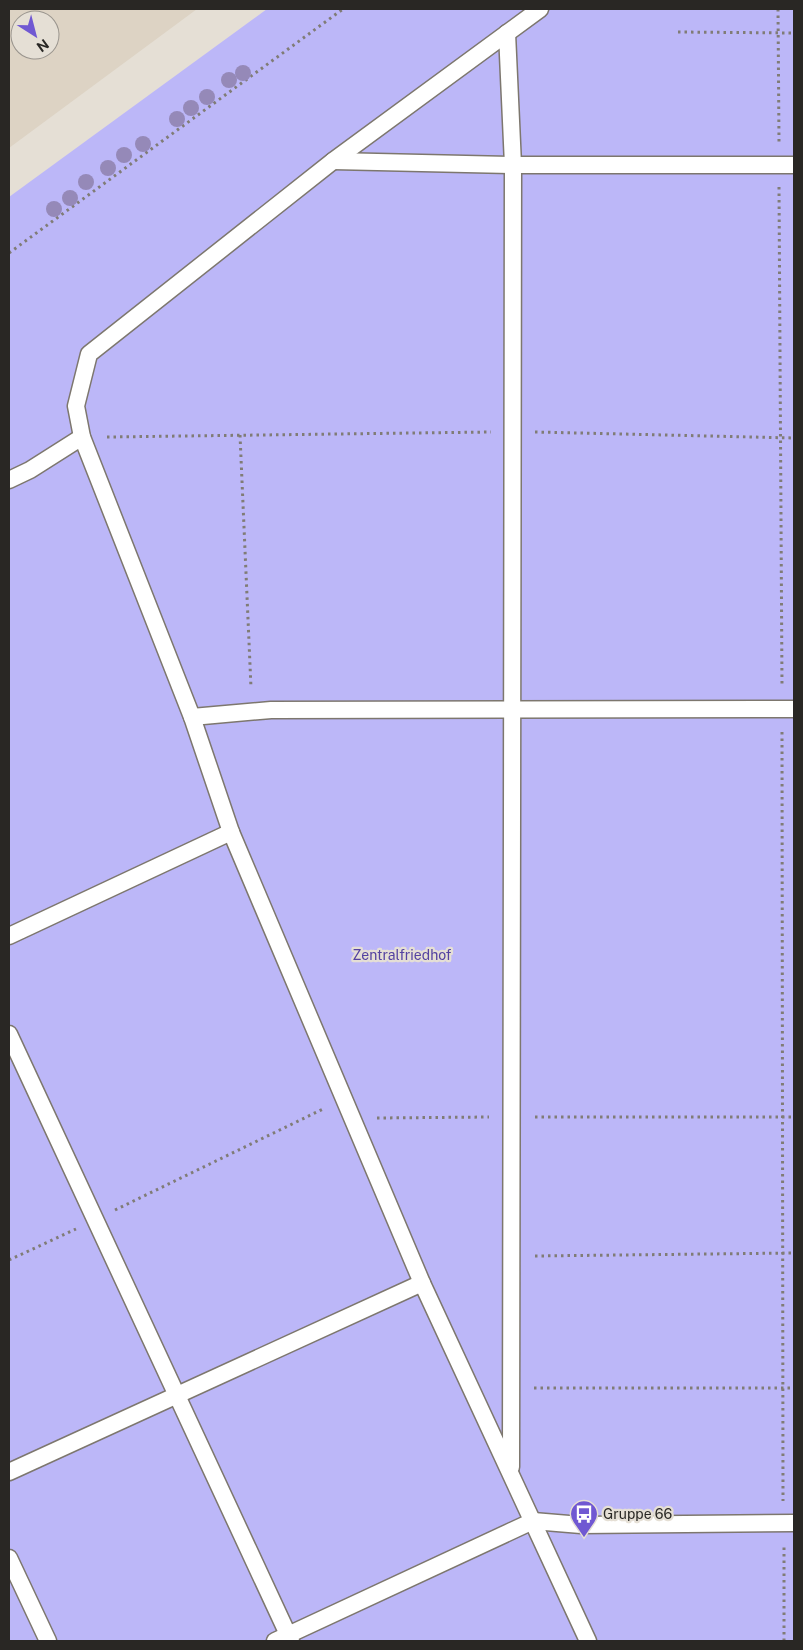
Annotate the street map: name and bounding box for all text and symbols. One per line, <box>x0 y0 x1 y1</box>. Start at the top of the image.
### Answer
north arrow <box>10 10 60 60</box>
text: N <box>34 36 52 55</box>
park label: Zentralfriedhof <box>353 947 452 963</box>
bus stop icon: Gruppe 66 <box>569 1499 599 1538</box>
place label: Gruppe 66 <box>603 1506 672 1522</box>

